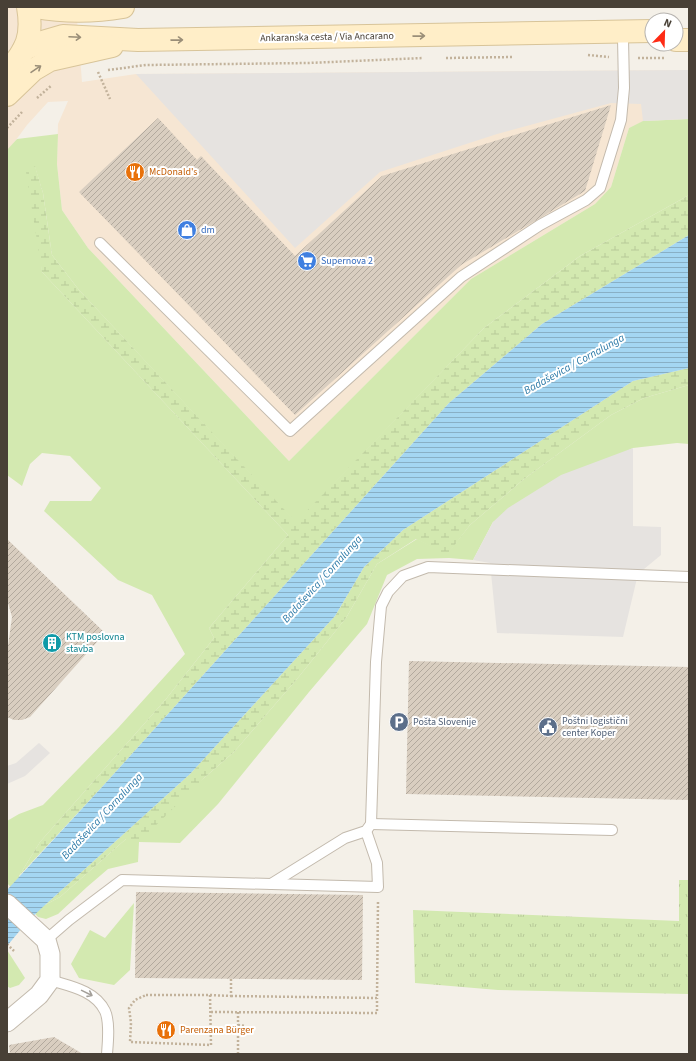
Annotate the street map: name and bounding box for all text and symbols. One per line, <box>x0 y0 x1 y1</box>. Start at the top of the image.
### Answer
north arrow <box>644 12 684 52</box>
text: N <box>661 15 674 32</box>
street label: Ankaranska cesta / Via Ancarano <box>260 29 394 45</box>
one-way arrow <box>412 32 425 39</box>
one-way arrow <box>68 33 81 40</box>
one-way arrow <box>170 36 183 43</box>
one-way arrow <box>30 65 41 73</box>
restaurant icon: McDonald's <box>124 161 146 183</box>
place label: McDonald's <box>149 165 198 179</box>
shop icon: dm <box>176 219 198 241</box>
place label: dm <box>201 223 215 237</box>
supermarket icon: Supernova 2 <box>296 250 318 272</box>
place label: Supernova 2 <box>321 254 373 268</box>
water label: Badaševica / Cornalunga <box>521 330 627 398</box>
water label: Badaševica / Cornalunga <box>279 532 365 626</box>
place label: KTM poslovna stavba <box>66 630 125 656</box>
building icon: KTM poslovna stavba <box>41 632 63 654</box>
parking icon: Pošta Slovenije <box>388 711 410 733</box>
place label: Poštni logistični center Koper <box>562 714 628 740</box>
place label: Pošta Slovenije <box>413 715 476 729</box>
public building icon: Poštni logistični center Koper <box>537 716 559 738</box>
water label: Badaševica / Cornalunga <box>58 770 146 862</box>
one-way arrow <box>80 990 92 997</box>
restaurant icon: Parenzana Bürger <box>155 1019 177 1041</box>
place label: Parenzana Bürger <box>180 1023 254 1037</box>

